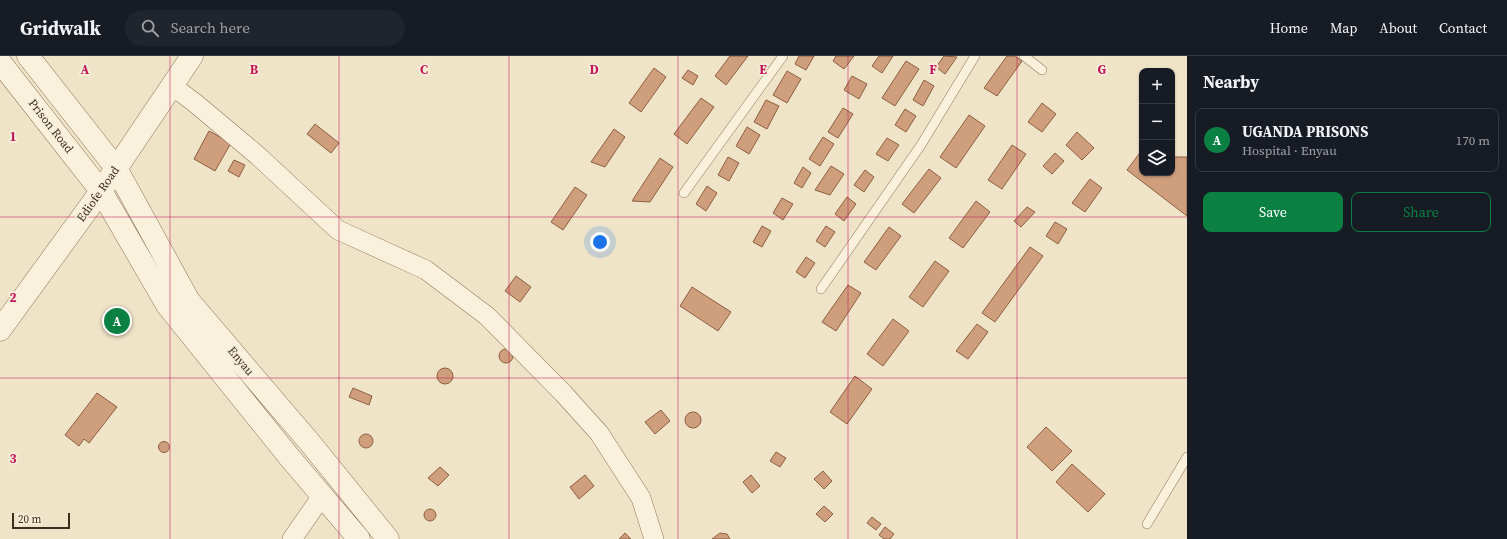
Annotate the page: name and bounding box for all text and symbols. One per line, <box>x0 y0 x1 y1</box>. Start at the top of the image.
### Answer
search box <box>125 10 405 46</box>
text: Gridwalk <box>20 15 101 41</box>
icon: search <box>139 17 161 39</box>
text: Search here <box>171 17 250 38</box>
text: Home <box>1270 18 1308 38</box>
text: Map <box>1330 18 1357 38</box>
text: About <box>1379 18 1417 38</box>
text: Contact <box>1439 18 1487 38</box>
text: A <box>81 61 90 78</box>
text: B <box>250 61 259 78</box>
text: C <box>420 61 428 78</box>
text: D <box>589 61 599 78</box>
text: E <box>759 61 767 78</box>
text: F <box>929 61 937 78</box>
text: G <box>1098 61 1107 78</box>
map controls <box>1139 68 1175 176</box>
button: + <box>1139 68 1175 104</box>
text: Nearby <box>1203 70 1259 94</box>
street label: Prison Road <box>25 96 77 157</box>
button: − <box>1139 104 1175 140</box>
text: UGANDA PRISONS <box>1242 121 1368 142</box>
text: 1 <box>9 128 17 145</box>
text: A <box>1213 132 1221 149</box>
text: 170 m <box>1456 132 1490 149</box>
button: layers <box>1139 140 1175 176</box>
text: Hospital · Enyau <box>1242 142 1337 159</box>
street label: Ediofe Road <box>73 163 123 225</box>
button: Save <box>1203 192 1343 232</box>
button: Share <box>1351 192 1491 232</box>
your location <box>590 232 610 252</box>
text: 2 <box>9 289 17 306</box>
pin: A <box>104 306 130 336</box>
street label: Enyau <box>224 343 258 379</box>
text: 3 <box>9 450 17 467</box>
scale bar <box>12 511 70 530</box>
text: 20 m <box>18 512 41 527</box>

